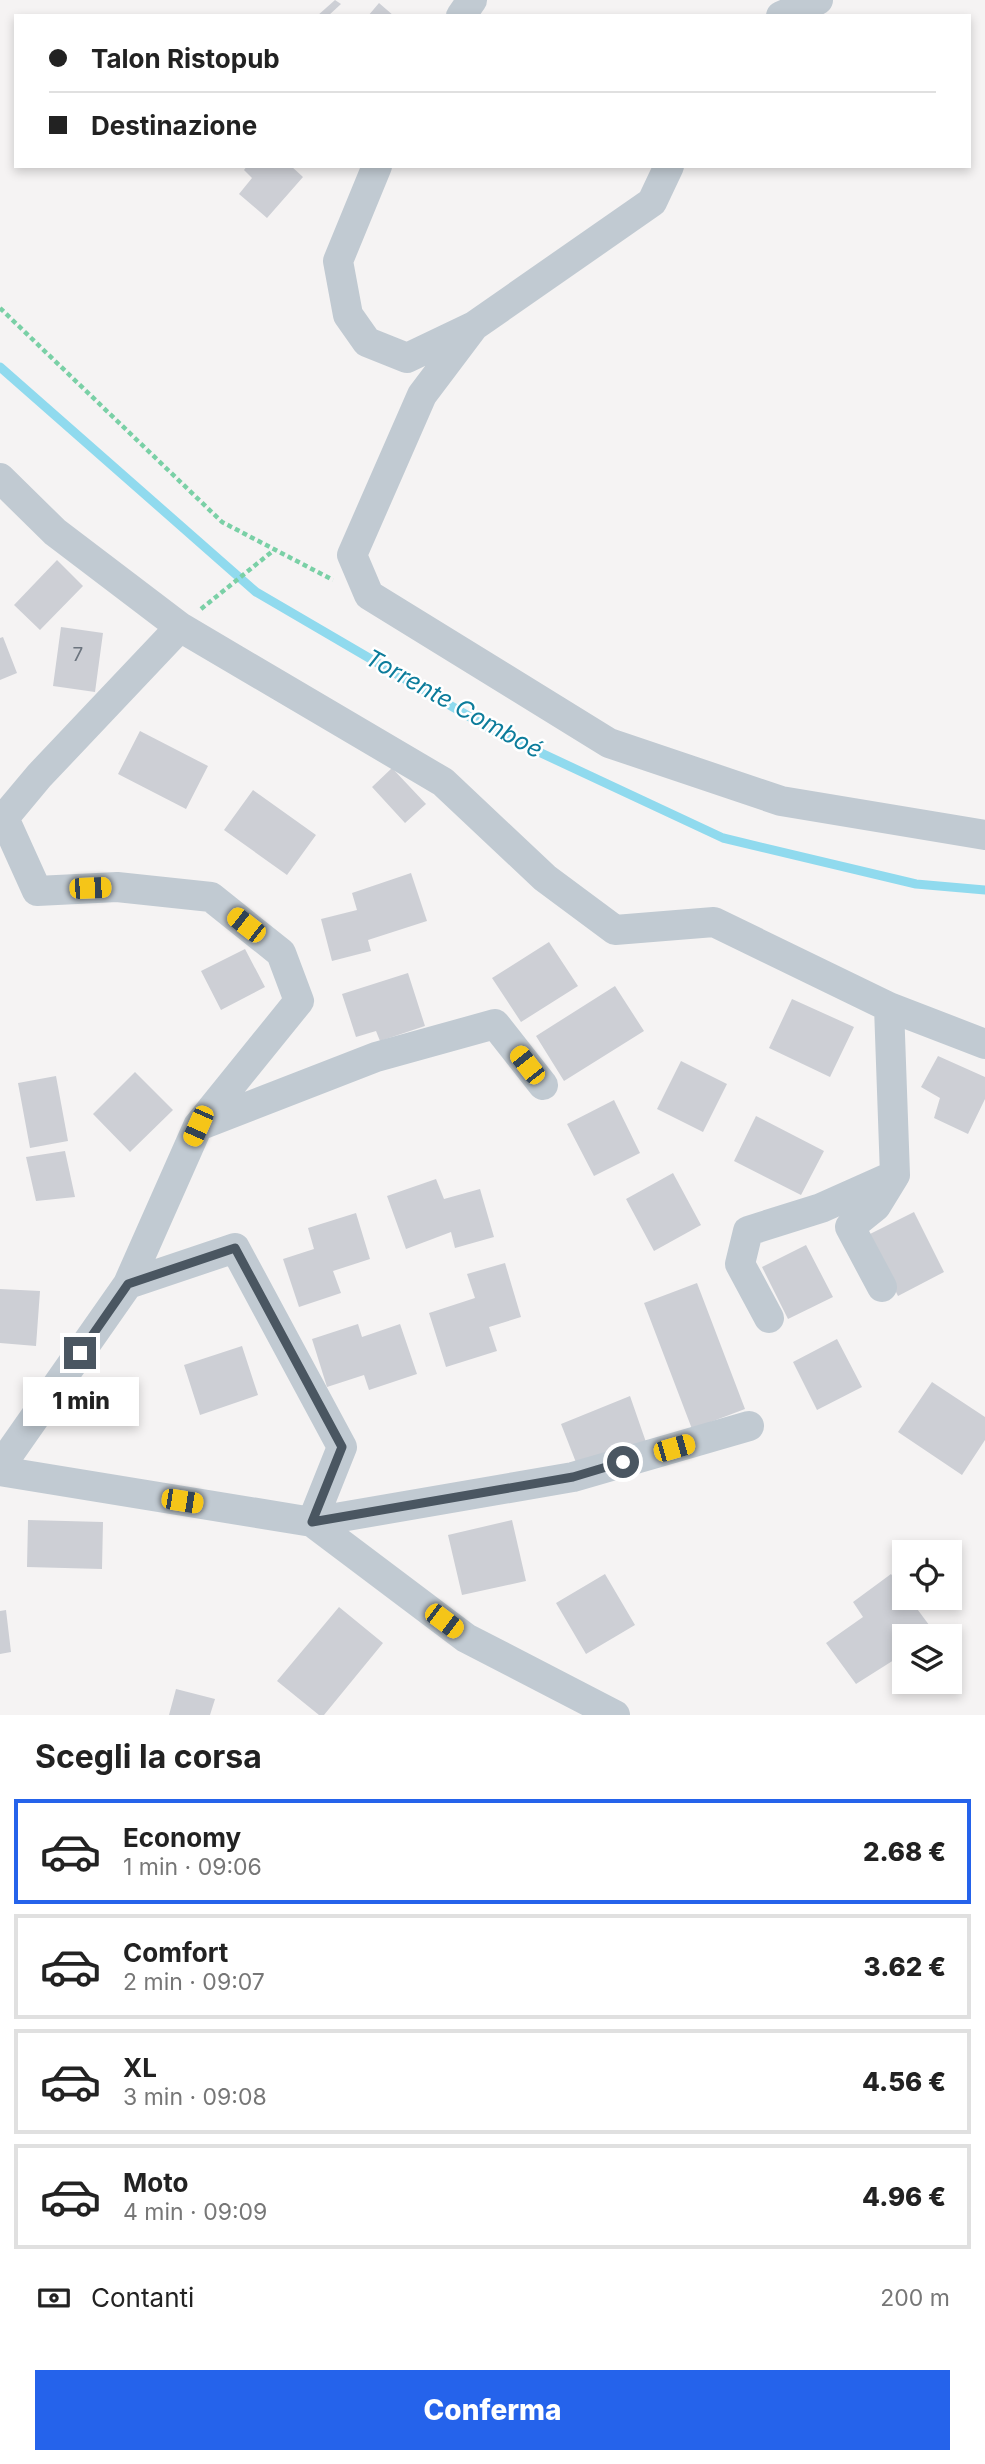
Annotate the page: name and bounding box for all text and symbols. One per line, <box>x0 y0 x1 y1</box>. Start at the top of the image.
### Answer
text: Talon Ristopub <box>91 43 280 74</box>
text: Destinazione <box>91 110 257 141</box>
house number: 7 <box>73 643 83 666</box>
water label: Torrente Comboé <box>361 643 548 764</box>
car <box>69 877 112 899</box>
car <box>223 904 270 946</box>
car <box>506 1042 549 1088</box>
car <box>180 1103 217 1149</box>
route end <box>64 1337 96 1369</box>
callout: 1 min <box>22 1378 138 1426</box>
text: 1 min <box>52 1387 110 1415</box>
car <box>651 1432 698 1464</box>
route start <box>607 1446 639 1478</box>
car <box>160 1487 205 1515</box>
map controls <box>892 1540 962 1694</box>
button: locate <box>892 1540 962 1610</box>
car <box>421 1600 468 1642</box>
button: layers <box>892 1624 962 1694</box>
text: Scegli la corsa <box>35 1737 262 1776</box>
icon: car <box>39 1820 102 1883</box>
text: Economy <box>123 1822 241 1853</box>
text: 2.68 € <box>863 1836 946 1867</box>
text: 1 min · 09:06 <box>123 1853 262 1881</box>
icon: car <box>39 1935 102 1998</box>
text: Comfort <box>123 1937 228 1968</box>
text: 3.62 € <box>864 1951 946 1982</box>
text: 2 min · 09:07 <box>123 1968 265 1996</box>
icon: car <box>39 2050 102 2113</box>
text: XL <box>123 2052 157 2083</box>
text: 4.56 € <box>862 2066 946 2097</box>
text: 3 min · 09:08 <box>123 2083 267 2111</box>
icon: car <box>39 2165 102 2228</box>
text: Moto <box>123 2167 188 2198</box>
text: 4.96 € <box>862 2181 946 2212</box>
text: 4 min · 09:09 <box>123 2198 267 2226</box>
icon: cash <box>35 2279 73 2317</box>
text: Contanti <box>91 2282 194 2313</box>
text: 200 m <box>880 2284 950 2312</box>
button: Conferma <box>35 2370 950 2450</box>

